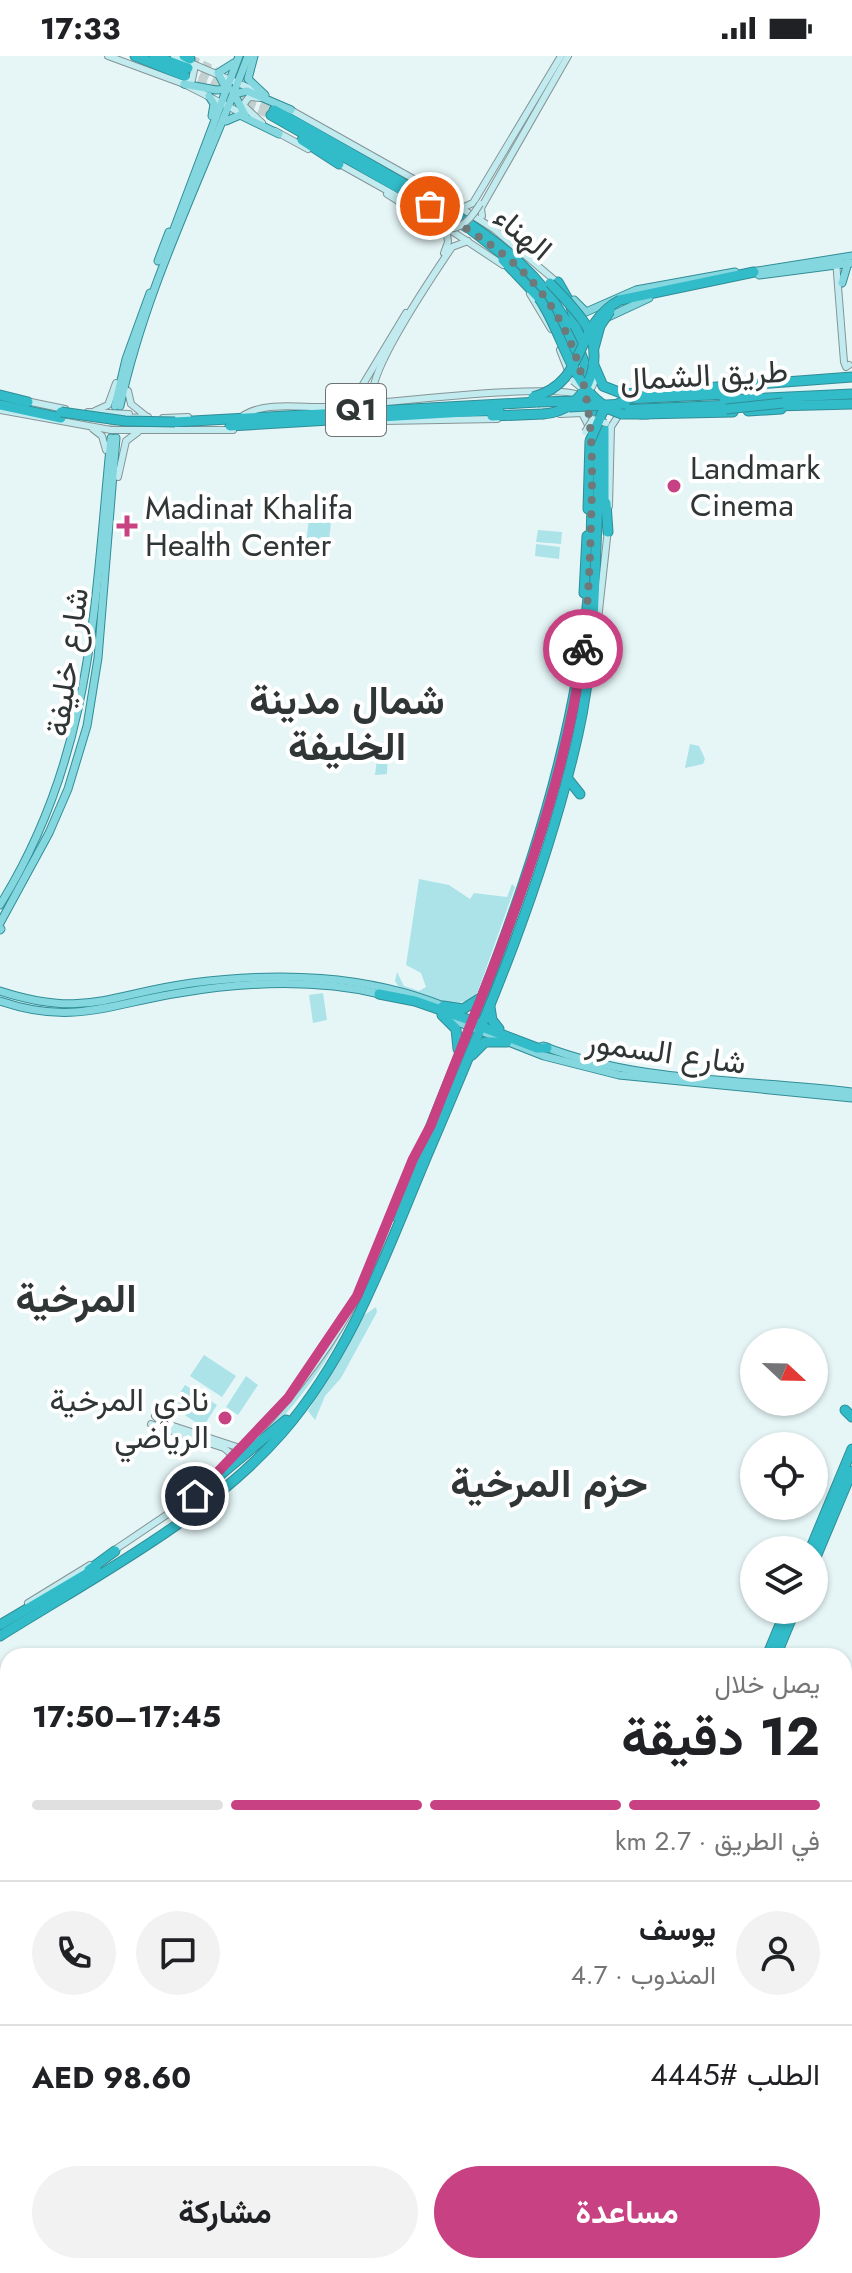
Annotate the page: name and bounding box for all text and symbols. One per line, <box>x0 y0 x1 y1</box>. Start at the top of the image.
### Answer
text: 17:33 <box>40 7 120 50</box>
pin <box>396 172 464 240</box>
icon: bag <box>408 184 452 228</box>
street label: الهناء <box>483 195 563 271</box>
street label: طريق الشمال <box>619 348 789 402</box>
road number: Q1 <box>326 384 386 436</box>
place label: Landmark Cinema <box>690 445 821 528</box>
marker: Landmark Cinema <box>665 477 683 495</box>
place label: Madinat Khalifa Health Center <box>145 485 353 568</box>
marker: Madinat Khalifa Health Center <box>116 515 138 537</box>
street label: شارع خليفة <box>34 585 100 739</box>
courier <box>543 609 623 689</box>
icon: bike <box>561 627 605 671</box>
district label: شمال مدينة الخليفة <box>249 671 445 775</box>
street label: شارع السمور <box>582 1018 749 1086</box>
district label: المرخية <box>15 1269 137 1327</box>
north arrow <box>740 1328 828 1416</box>
map controls <box>740 1328 828 1624</box>
place label: نادي المرخية الرياضي <box>50 1377 209 1463</box>
marker: نادي المرخية الرياضي <box>216 1409 234 1427</box>
button: locate <box>740 1432 828 1520</box>
district label: حزم المرخية <box>450 1454 648 1512</box>
pin <box>161 1462 229 1530</box>
icon: home <box>173 1474 217 1518</box>
button: layers <box>740 1536 828 1624</box>
text: يصل خلال <box>715 1665 820 1703</box>
text: 17:45–17:50 <box>32 1695 221 1738</box>
text: 12 دقيقة <box>621 1699 820 1775</box>
text: في الطريق · 2.7 km <box>615 1822 820 1860</box>
text: يوسف <box>639 1908 716 1951</box>
button: phone <box>32 1911 116 1995</box>
button: chat <box>136 1911 220 1995</box>
button: person <box>736 1911 820 1995</box>
text: المندوب · 4.7 <box>571 1956 716 1994</box>
text: الطلب #4445 <box>650 2053 820 2096</box>
text: AED 98.60 <box>32 2056 191 2099</box>
button: مشاركة <box>32 2166 418 2258</box>
button: مساعدة <box>434 2166 820 2258</box>

